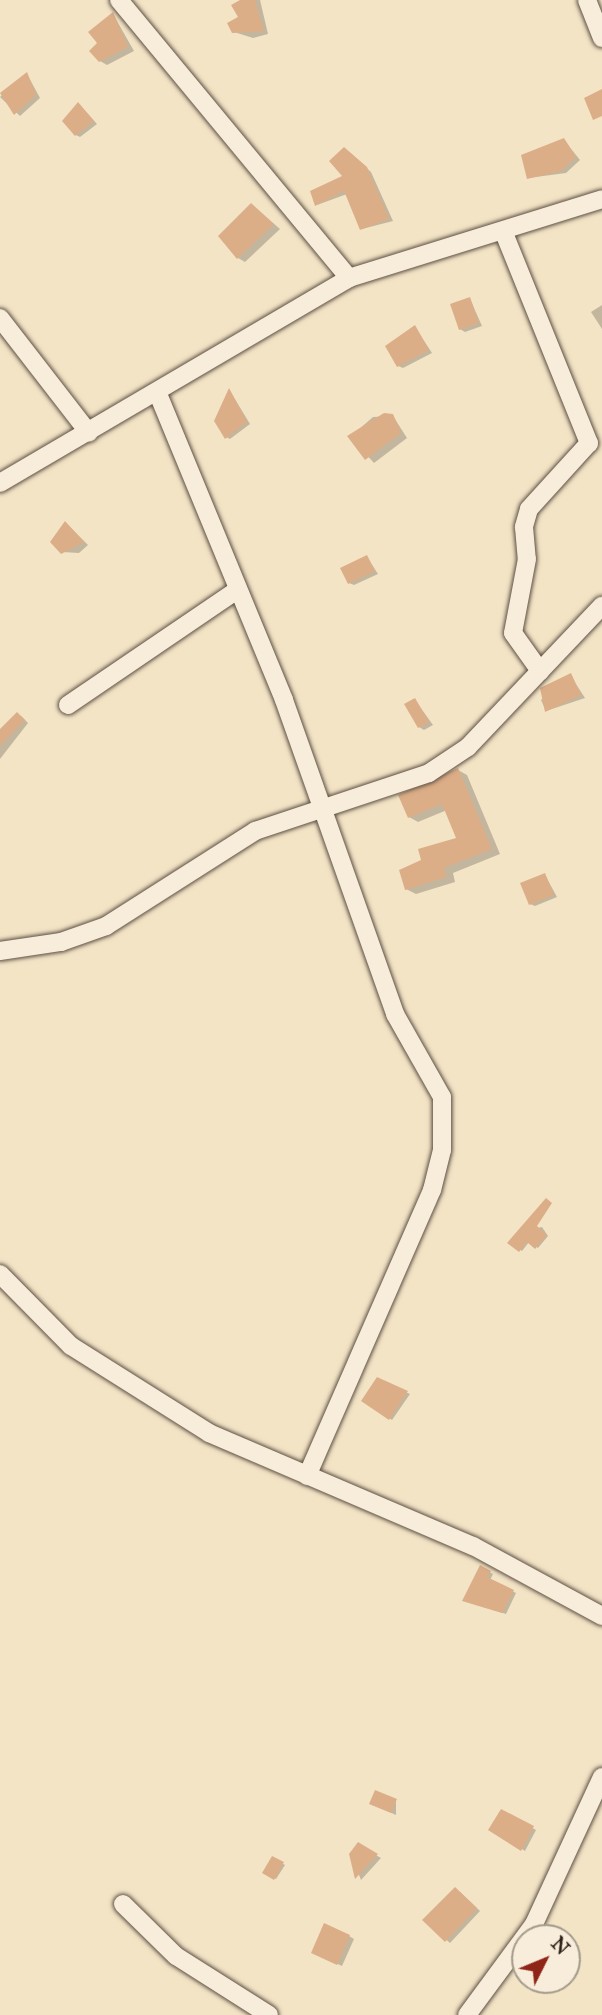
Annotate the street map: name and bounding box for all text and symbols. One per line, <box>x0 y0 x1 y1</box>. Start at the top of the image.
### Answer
north arrow <box>511 1924 581 1994</box>
text: N <box>546 1932 574 1959</box>

